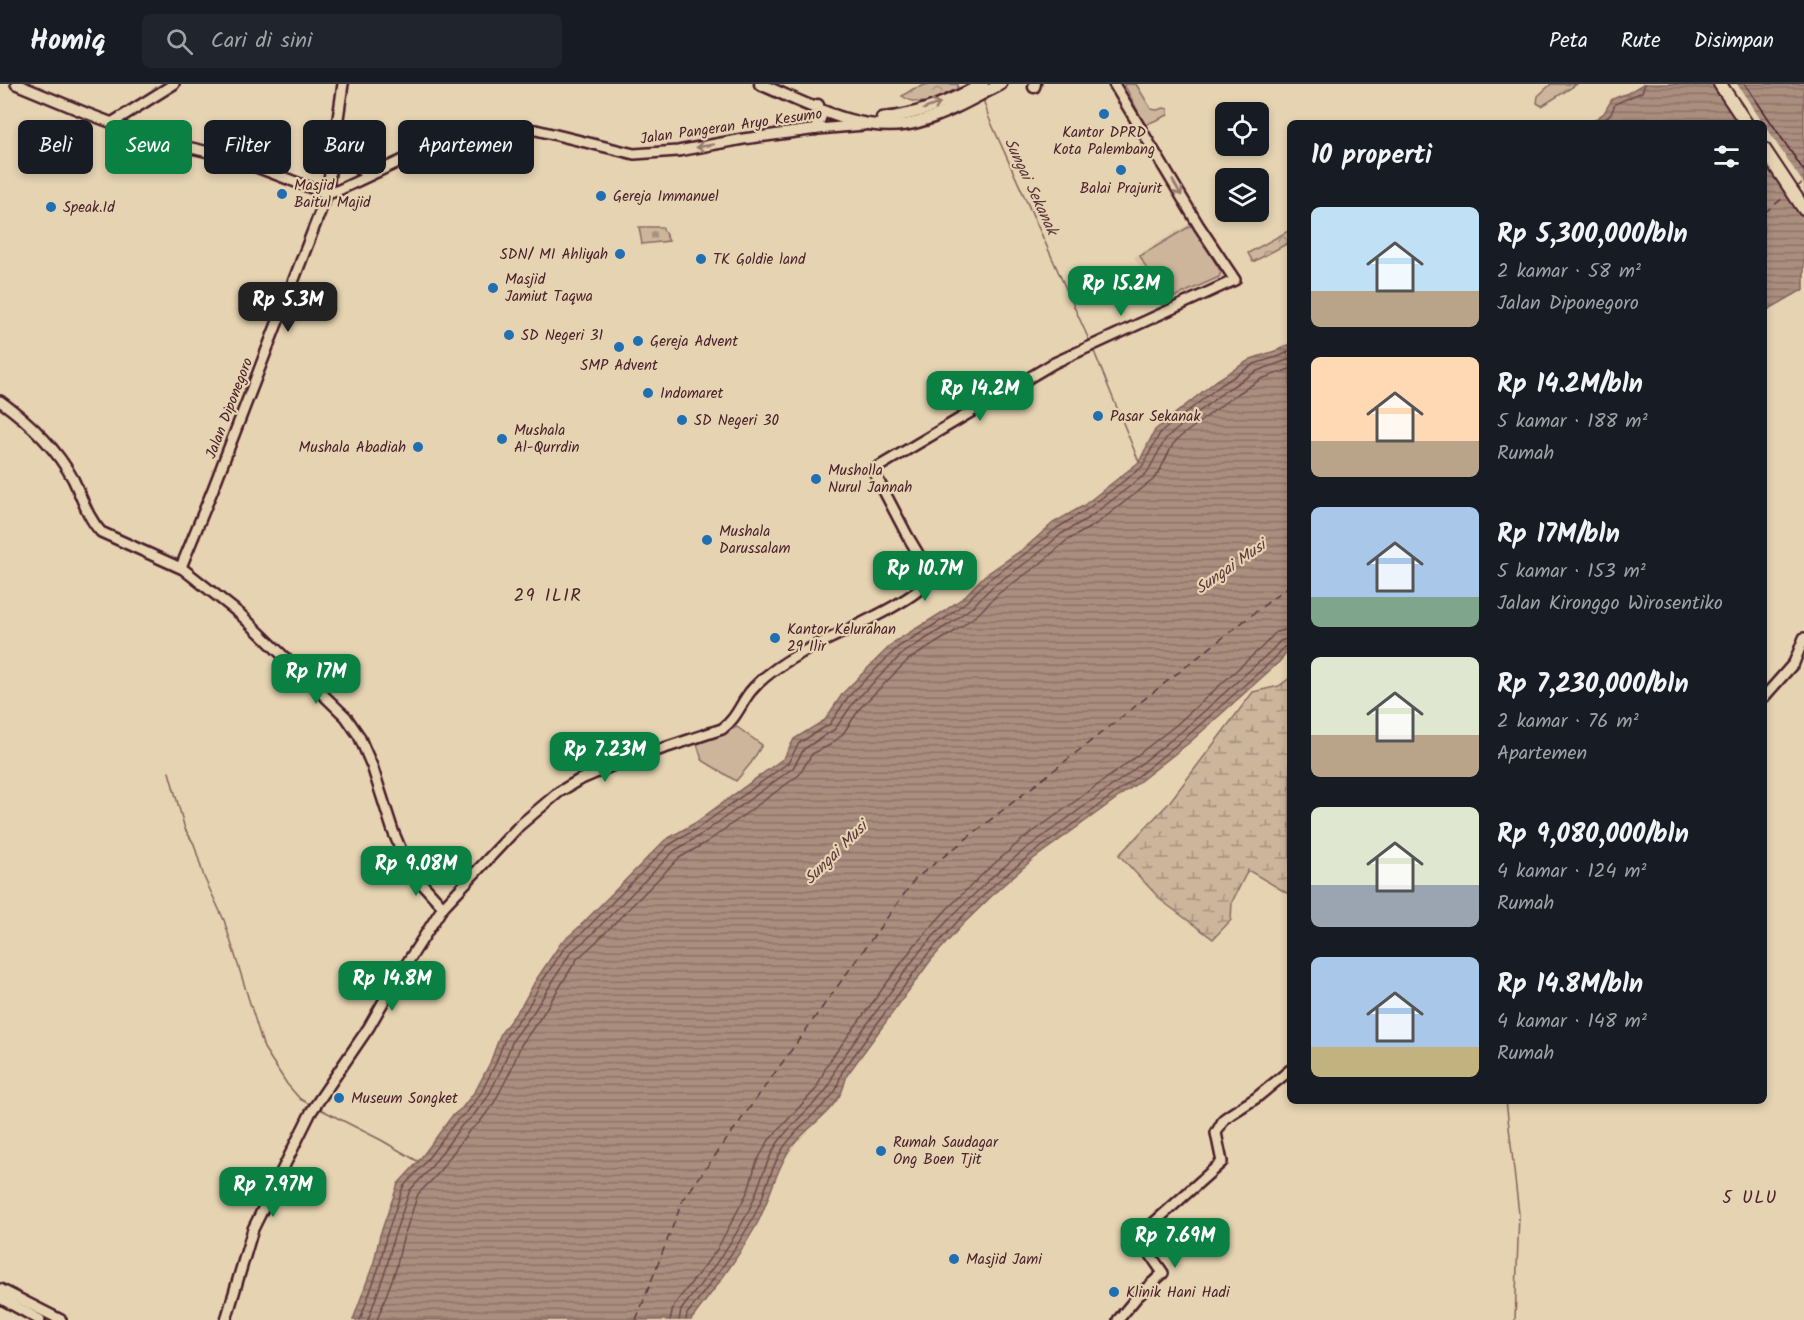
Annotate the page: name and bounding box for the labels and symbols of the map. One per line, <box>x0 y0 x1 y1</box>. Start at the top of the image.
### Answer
one-way arrow <box>922 100 940 111</box>
street label: Jalan Pangeran Aryo Kesumo <box>638 102 824 152</box>
marker: Kantor DPRD Kota Palembang <box>1097 107 1111 121</box>
place label: Kantor DPRD Kota Palembang <box>1053 121 1155 162</box>
water label: Sungai Sekanak <box>997 134 1065 241</box>
one-way arrow <box>696 141 715 152</box>
marker: Balai Prajurit <box>1114 163 1128 177</box>
place label: Masjid Baitul Majid <box>294 174 371 215</box>
place label: Balai Prajurit <box>1080 177 1162 201</box>
one-way arrow <box>1171 179 1183 196</box>
place label: Gereja Immanuel <box>613 185 719 209</box>
marker: Masjid Baitul Majid <box>275 187 289 201</box>
marker: Gereja Immanuel <box>594 189 608 203</box>
place label: Speak.Id <box>63 196 115 220</box>
marker: Speak.Id <box>44 200 58 214</box>
place label: SDN/ MI Ahliyah <box>500 243 608 267</box>
marker: SDN/ MI Ahliyah <box>613 247 627 261</box>
place label: TK Goldie land <box>713 248 806 272</box>
marker: TK Goldie land <box>694 252 708 266</box>
pin: Rp 15.2M <box>1059 266 1183 317</box>
place label: Masjid Jamiut Taqwa <box>505 268 593 309</box>
marker: Masjid Jamiut Taqwa <box>486 281 500 295</box>
pin: Rp 5.3M <box>233 282 343 333</box>
place label: SD Negeri 31 <box>521 324 604 348</box>
marker: SD Negeri 31 <box>502 328 516 342</box>
place label: Gereja Advent <box>650 330 738 354</box>
marker: Gereja Advent <box>631 334 645 348</box>
marker: SMP Advent <box>612 340 626 354</box>
street label: Jalan Diponegoro <box>200 354 260 462</box>
place label: SMP Advent <box>580 354 658 378</box>
pin: Rp 14.2M <box>918 371 1042 422</box>
place label: Indomaret <box>660 382 724 406</box>
marker: Indomaret <box>641 386 655 400</box>
place label: Pasar Sekanak <box>1110 405 1201 429</box>
place label: SD Negeri 30 <box>694 409 780 433</box>
marker: Pasar Sekanak <box>1091 409 1105 423</box>
marker: SD Negeri 30 <box>675 413 689 427</box>
place label: Mushala Al-Qurrdin <box>514 419 580 460</box>
marker: Mushala Al-Qurrdin <box>495 432 509 446</box>
place label: Mushala Abadiah <box>299 436 406 460</box>
marker: Mushala Abadiah <box>411 440 425 454</box>
place label: Musholla Nurul Jannah <box>828 459 912 500</box>
marker: Musholla Nurul Jannah <box>809 472 823 486</box>
place label: Mushala Darussalam <box>719 520 790 561</box>
water label: Sungai Musi <box>1191 532 1274 601</box>
marker: Mushala Darussalam <box>700 533 714 547</box>
pin: Rp 10.7M <box>863 551 987 602</box>
district label: 29 ILIR <box>514 582 582 611</box>
place label: Kantor Kelurahan 29 Ilir <box>787 618 896 659</box>
marker: Kantor Kelurahan 29 Ilir <box>768 631 782 645</box>
pin: Rp 17M <box>267 654 365 705</box>
pin: Rp 7.23M <box>543 732 667 783</box>
water label: Sungai Musi <box>799 813 876 891</box>
pin: Rp 9.08M <box>354 846 478 897</box>
pin: Rp 14.8M <box>330 961 454 1012</box>
place label: Museum Songket <box>351 1087 458 1111</box>
marker: Museum Songket <box>332 1091 346 1105</box>
place label: Rumah Saudagar Ong Boen Tjit <box>893 1131 999 1172</box>
marker: Rumah Saudagar Ong Boen Tjit <box>874 1144 888 1158</box>
pin: Rp 7.97M <box>211 1167 335 1218</box>
district label: 5 ULU <box>1722 1184 1778 1213</box>
pin: Rp 7.69M <box>1113 1218 1237 1269</box>
place label: Masjid Jami <box>966 1248 1043 1272</box>
marker: Masjid Jami <box>947 1252 961 1266</box>
place label: Klinik Hani Hadi <box>1126 1281 1231 1305</box>
marker: Klinik Hani Hadi <box>1107 1285 1121 1299</box>

